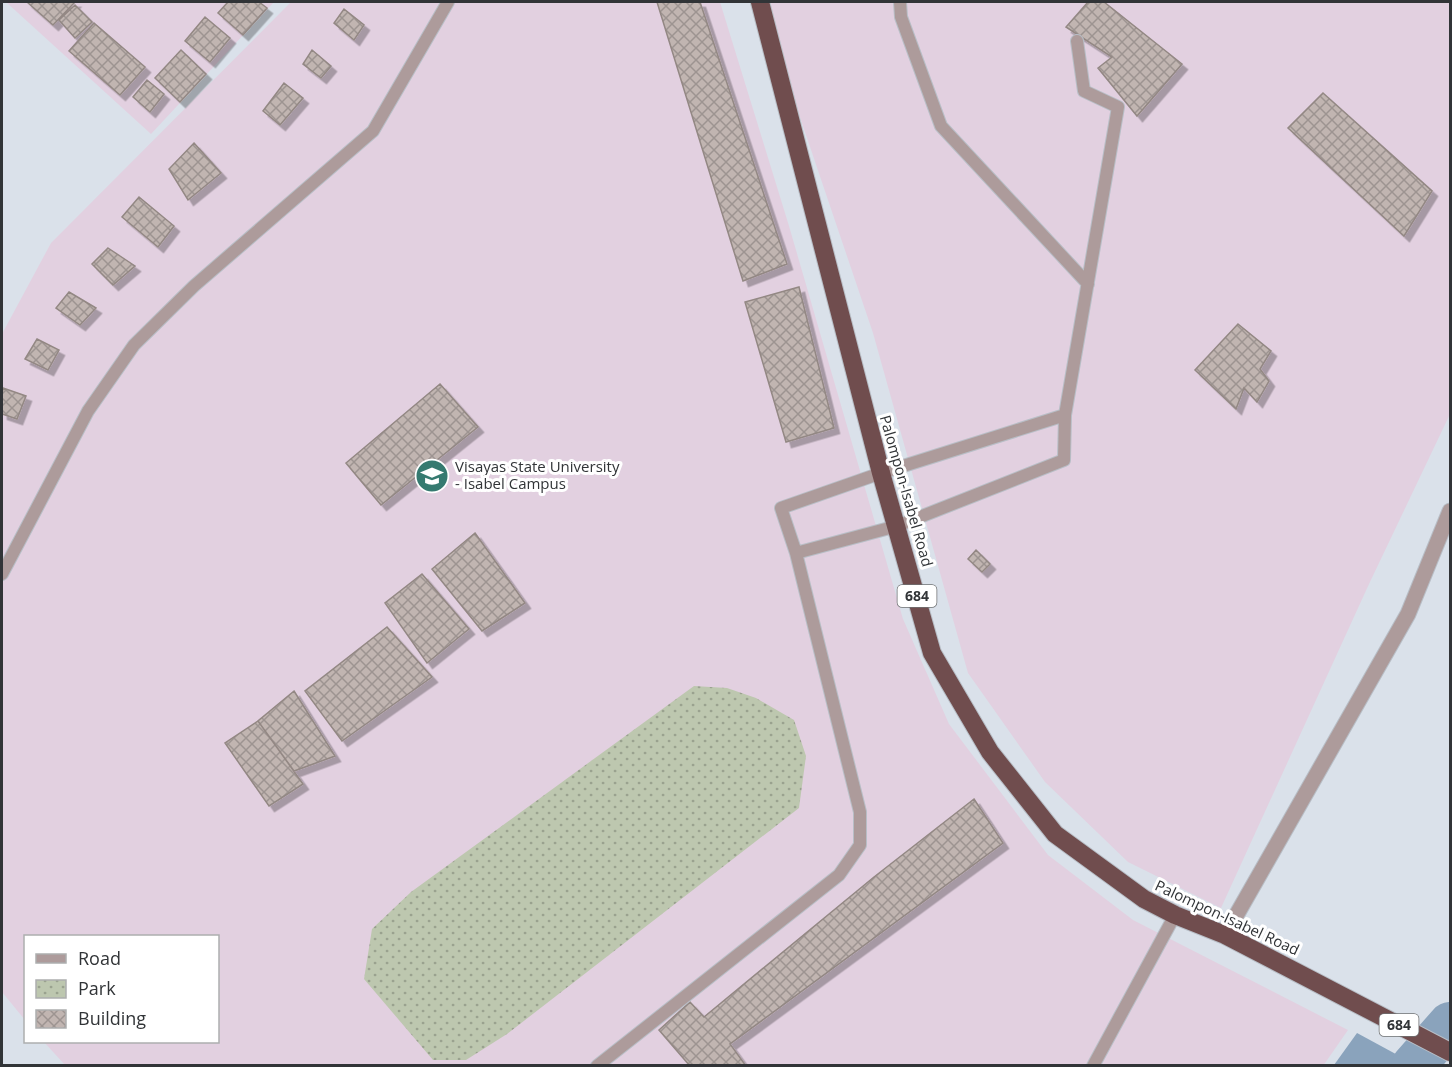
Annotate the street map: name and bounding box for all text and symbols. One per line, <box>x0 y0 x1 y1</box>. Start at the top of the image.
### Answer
street label: Palompon-Isabel Road <box>876 412 938 569</box>
place label: Visayas State University - Isabel Campus <box>455 456 620 493</box>
school or university icon: Visayas State University - Isabel Campus <box>414 458 450 494</box>
road number: 684 <box>898 585 936 607</box>
street label: Palompon-Isabel Road <box>1152 875 1303 959</box>
legend <box>24 935 219 1043</box>
text: Road <box>78 946 121 970</box>
text: Park <box>78 976 116 1000</box>
text: Building <box>78 1006 146 1030</box>
road number: 684 <box>1380 1014 1418 1036</box>

